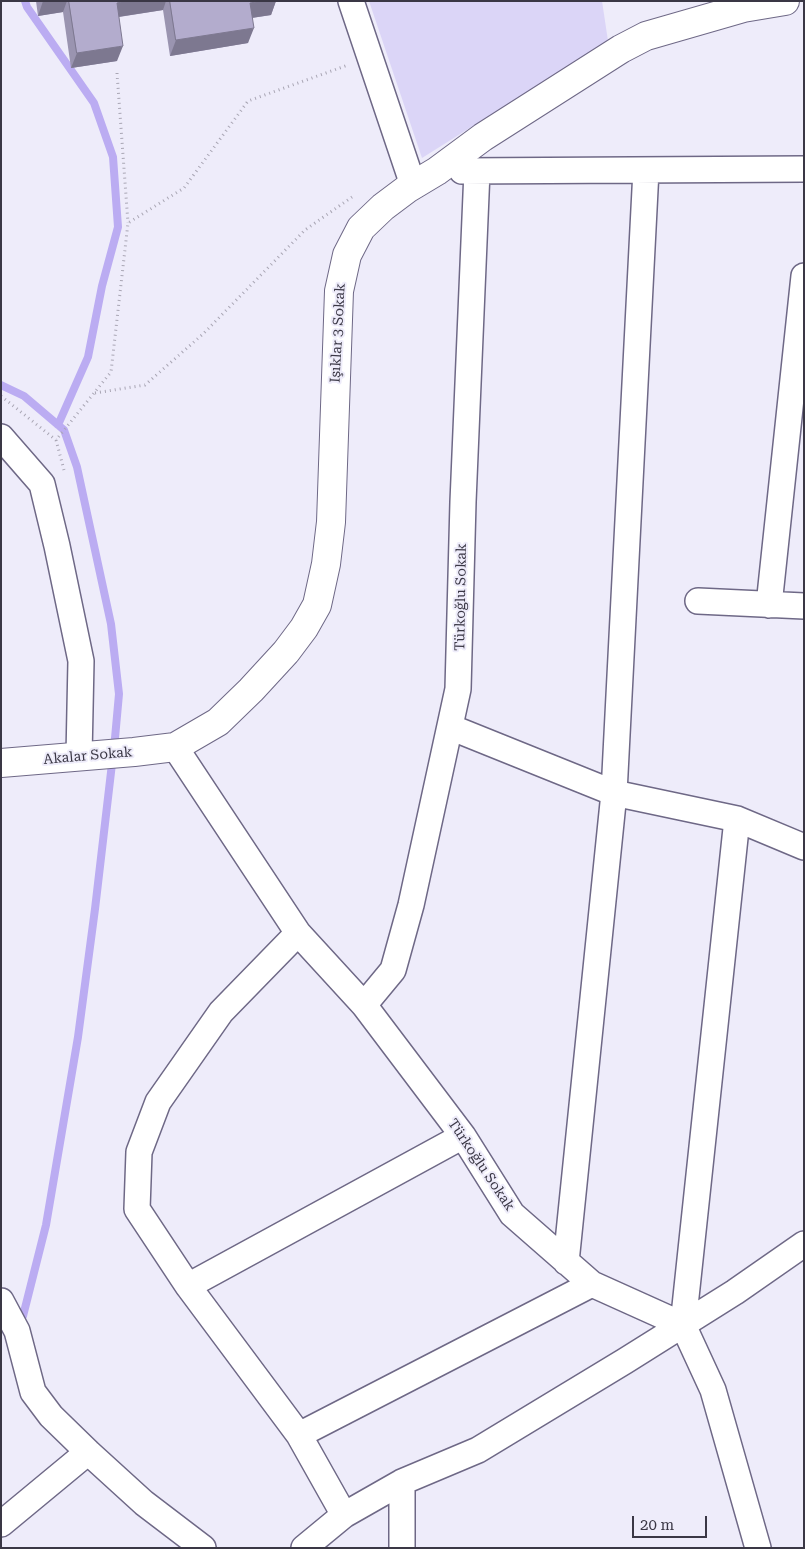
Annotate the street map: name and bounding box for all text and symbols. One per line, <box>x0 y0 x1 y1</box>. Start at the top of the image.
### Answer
street label: Işıklar 3 Sokak <box>327 283 349 383</box>
street label: Türkoğlu Sokak <box>452 543 470 651</box>
street label: Akalar Sokak <box>43 744 133 768</box>
street label: Türkoğlu Sokak <box>444 1116 518 1214</box>
scale bar <box>635 1506 710 1538</box>
text: 20 m <box>640 1516 674 1534</box>

